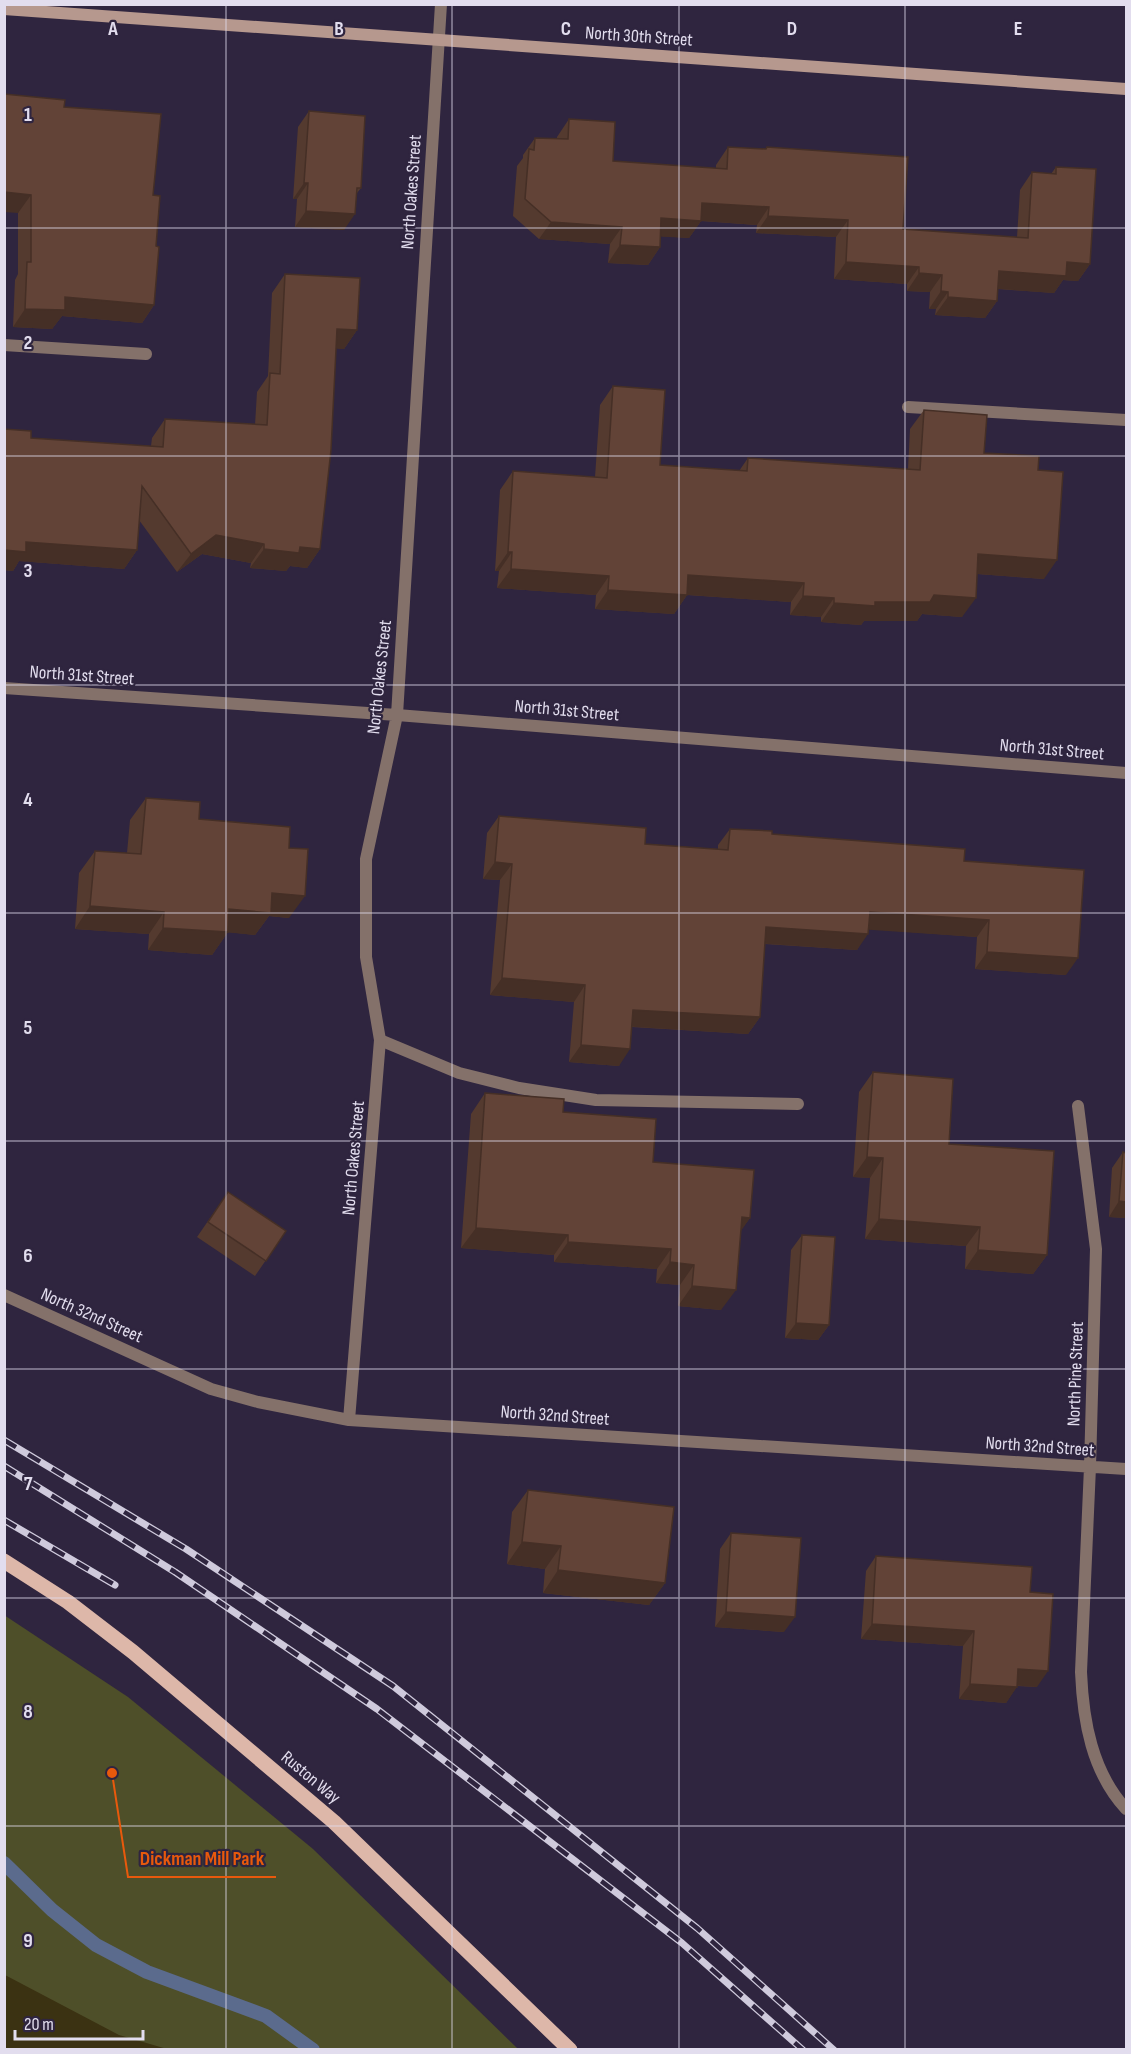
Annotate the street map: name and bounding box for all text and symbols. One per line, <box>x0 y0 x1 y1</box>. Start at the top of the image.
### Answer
text: A <box>107 17 118 41</box>
text: B <box>334 17 344 41</box>
text: C <box>561 17 571 41</box>
text: D <box>787 17 797 41</box>
text: E <box>1014 17 1022 41</box>
street label: North 30th Street <box>585 22 694 51</box>
text: 1 <box>24 103 32 127</box>
street label: North Oakes Street <box>397 134 426 250</box>
text: 2 <box>24 331 32 355</box>
text: 3 <box>24 559 33 583</box>
street label: North Oakes Street <box>363 618 396 735</box>
street label: North 31st Street <box>29 661 135 690</box>
street label: North 31st Street <box>514 695 621 726</box>
street label: North 31st Street <box>999 734 1106 765</box>
text: 4 <box>23 788 33 812</box>
text: 5 <box>24 1016 33 1040</box>
street label: North Oakes Street <box>338 1099 369 1216</box>
text: 6 <box>23 1244 33 1268</box>
street label: North 32nd Street <box>38 1284 146 1347</box>
street label: North Pine Street <box>1063 1321 1088 1427</box>
street label: North 32nd Street <box>500 1401 611 1430</box>
street label: North 32nd Street <box>985 1432 1096 1461</box>
text: 7 <box>24 1472 33 1496</box>
text: 8 <box>23 1700 33 1724</box>
street label: Ruston Way <box>277 1747 345 1808</box>
callout: Dickman Mill Park <box>128 1839 276 1877</box>
text: Dickman Mill Park <box>140 1847 265 1871</box>
text: 9 <box>23 1929 33 1953</box>
scale bar <box>15 2003 142 2041</box>
text: 20 m <box>24 2014 54 2035</box>

